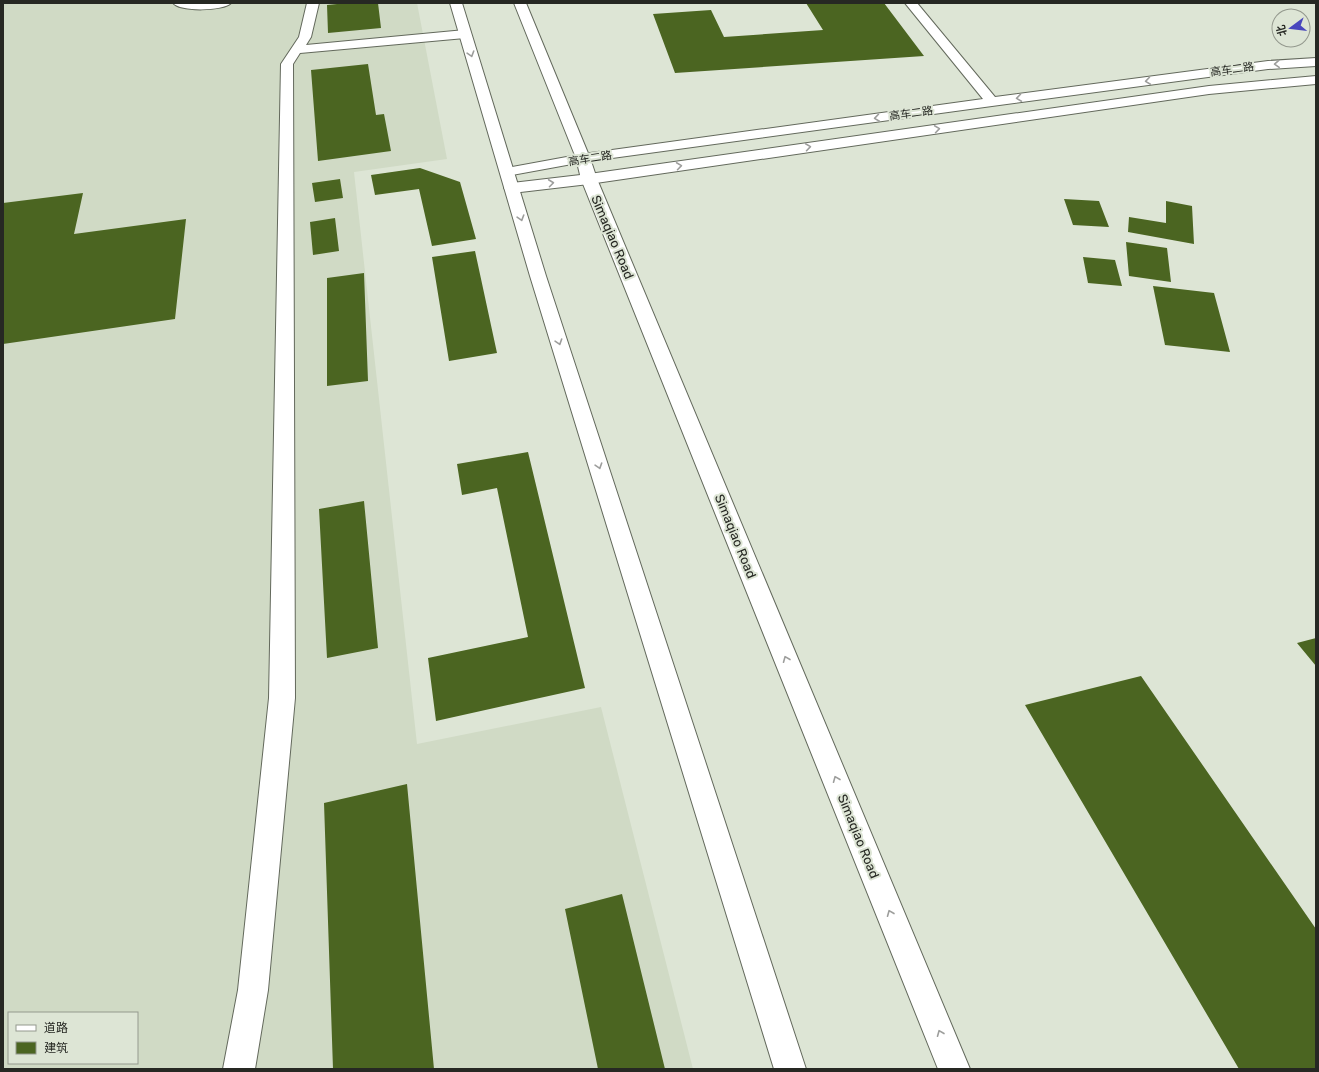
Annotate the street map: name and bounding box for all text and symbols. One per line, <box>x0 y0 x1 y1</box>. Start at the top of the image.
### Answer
north arrow <box>1271 8 1311 48</box>
text: 北 <box>1274 23 1290 37</box>
one-way arrow <box>466 50 475 57</box>
street label: 高车二路 <box>1209 60 1255 79</box>
one-way arrow <box>1274 60 1280 68</box>
one-way arrow <box>1145 76 1151 85</box>
one-way arrow <box>1016 93 1022 102</box>
street label: 高车二路 <box>888 104 934 123</box>
one-way arrow <box>874 113 880 122</box>
one-way arrow <box>934 125 940 134</box>
one-way arrow <box>805 143 811 152</box>
street label: 高车二路 <box>567 149 613 168</box>
one-way arrow <box>676 162 683 171</box>
one-way arrow <box>548 179 554 188</box>
street label: Simaqiao Road <box>588 193 637 281</box>
one-way arrow <box>516 215 525 222</box>
one-way arrow <box>555 339 563 346</box>
one-way arrow <box>594 463 603 470</box>
street label: Simaqiao Road <box>712 492 759 580</box>
one-way arrow <box>783 656 791 663</box>
one-way arrow <box>832 776 840 783</box>
street label: Simaqiao Road <box>835 792 882 880</box>
one-way arrow <box>887 909 895 916</box>
legend <box>8 1012 138 1064</box>
text: 道路 <box>44 1021 68 1035</box>
one-way arrow <box>936 1029 944 1036</box>
text: 建筑 <box>44 1041 68 1055</box>

